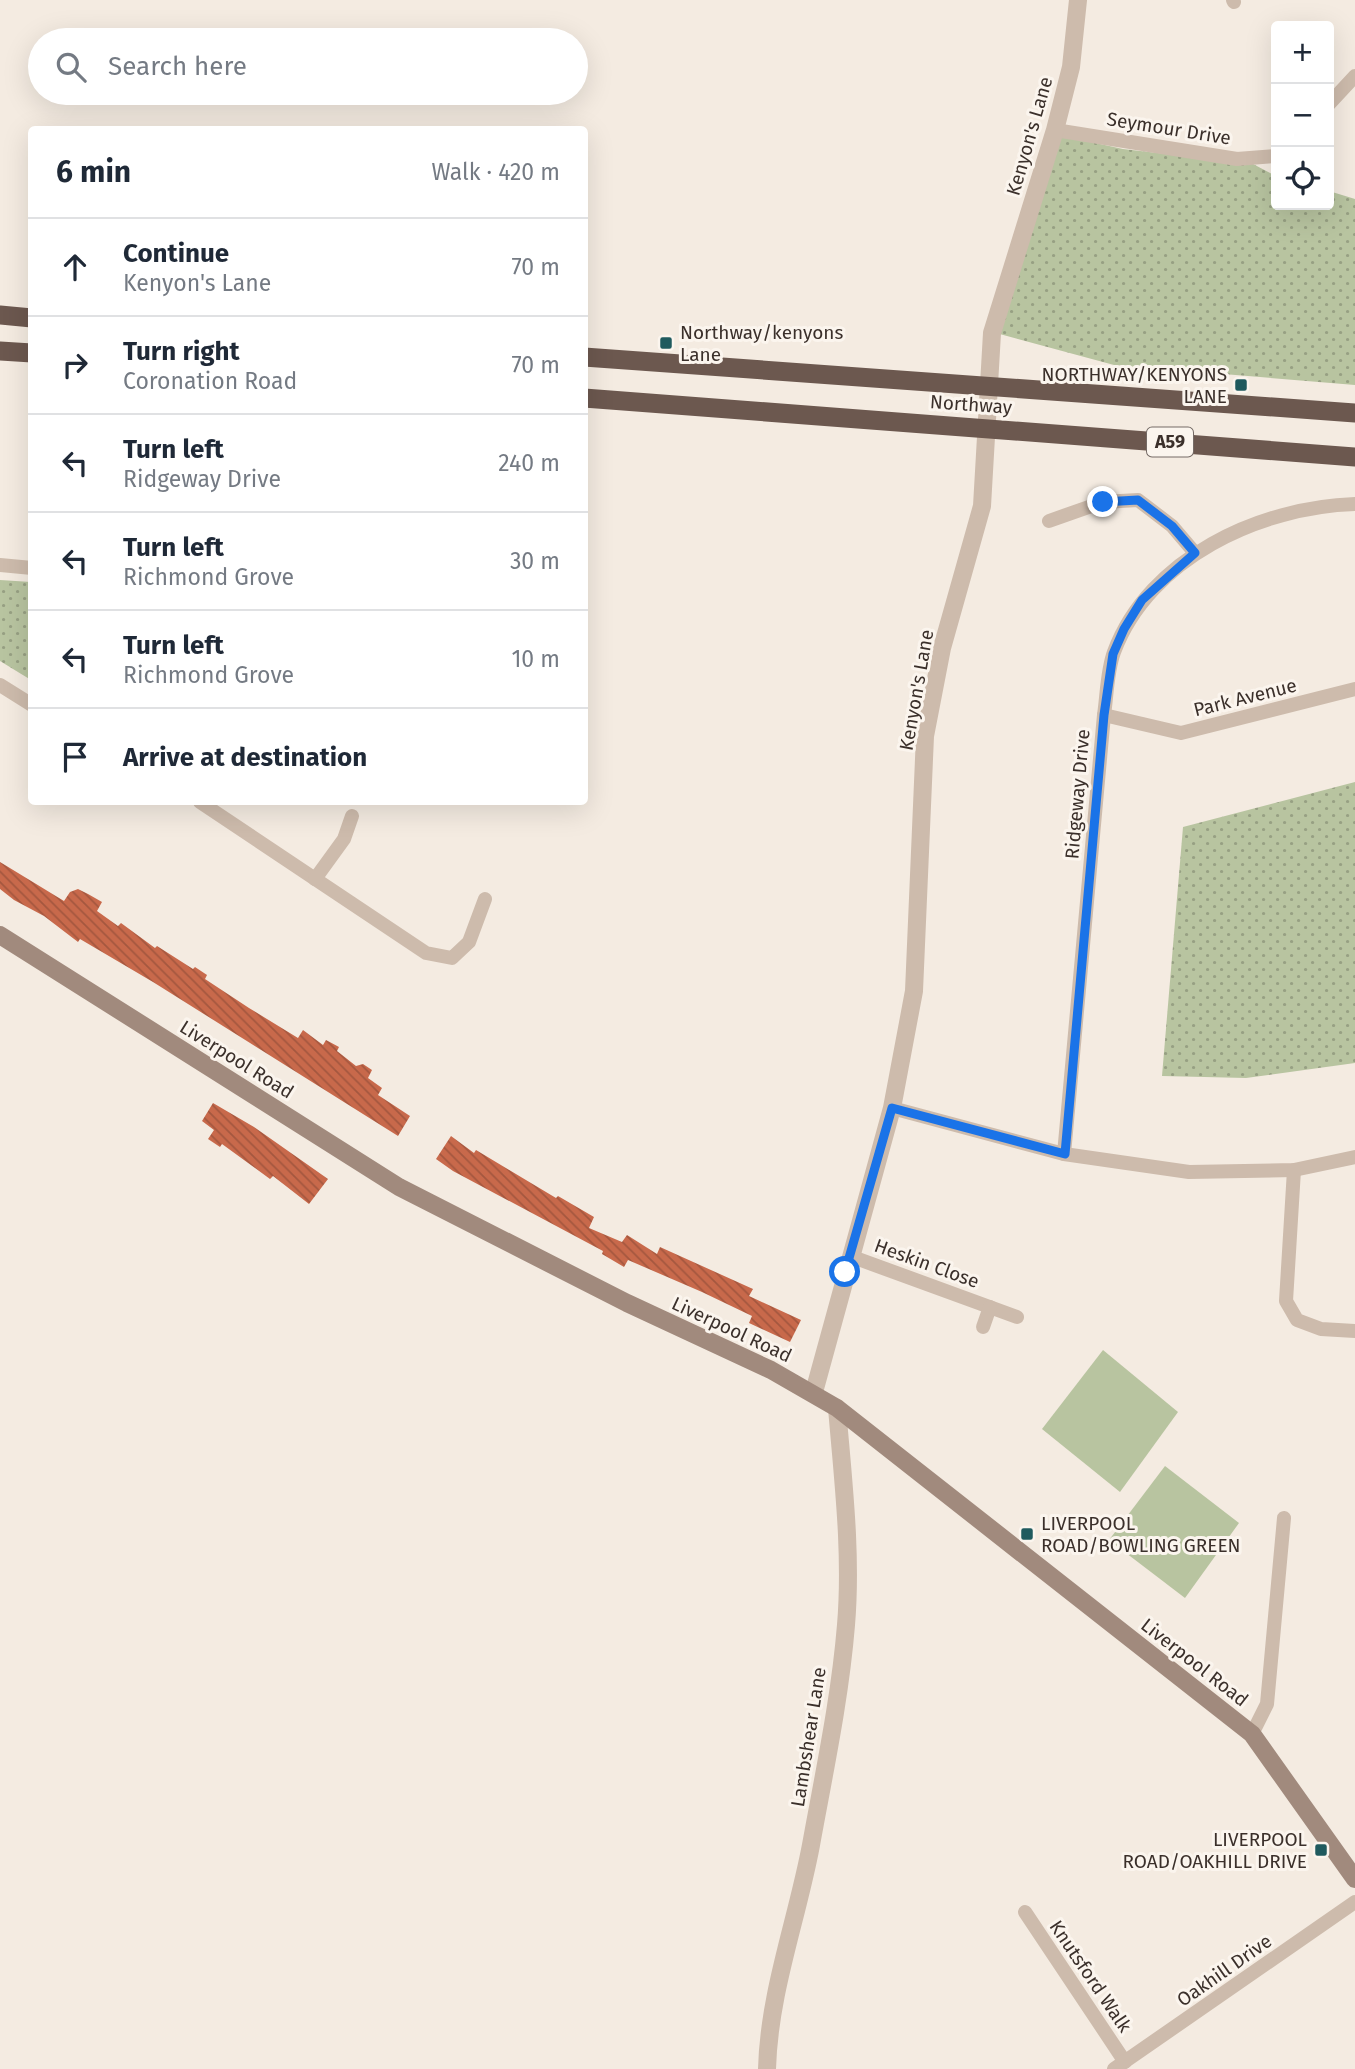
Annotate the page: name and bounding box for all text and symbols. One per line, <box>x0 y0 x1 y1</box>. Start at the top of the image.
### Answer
map controls <box>1271 21 1334 210</box>
button: + <box>1271 21 1334 84</box>
search box <box>28 28 588 105</box>
icon: search <box>52 48 90 86</box>
text: Search here <box>108 51 247 82</box>
street label: Kenyon's Lane <box>1002 74 1057 198</box>
button: − <box>1271 84 1334 147</box>
street label: Seymour Drive <box>1105 107 1233 150</box>
button: locate <box>1271 147 1334 210</box>
text: 6 min <box>56 154 131 190</box>
text: Walk · 420 m <box>431 158 560 186</box>
text: Continue <box>123 238 229 269</box>
icon: ahead <box>56 248 94 286</box>
text: 70 m <box>511 253 560 281</box>
text: Kenyon's Lane <box>123 269 271 297</box>
place label: Northway/kenyons Lane <box>680 321 843 366</box>
marker: Northway/kenyons Lane <box>658 335 674 351</box>
text: Turn right <box>123 336 240 367</box>
icon: right <box>56 346 94 384</box>
text: 70 m <box>511 351 560 379</box>
place label: NORTHWAY/KENYONS LANE <box>1042 363 1227 408</box>
text: Coronation Road <box>123 367 297 395</box>
marker: NORTHWAY/KENYONS LANE <box>1233 377 1249 393</box>
street label: Northway <box>929 390 1013 419</box>
road number: A59 <box>1147 428 1193 457</box>
text: Turn left <box>123 434 224 465</box>
icon: left <box>56 444 94 482</box>
text: 240 m <box>498 449 560 477</box>
text: Ridgeway Drive <box>123 465 281 493</box>
route end <box>1087 486 1118 517</box>
text: Turn left <box>123 532 224 563</box>
icon: left <box>56 542 94 580</box>
text: 30 m <box>510 547 560 575</box>
text: Richmond Grove <box>123 563 294 591</box>
street label: Kenyon's Lane <box>895 628 938 752</box>
text: Turn left <box>123 630 224 661</box>
icon: left <box>56 640 94 678</box>
text: 10 m <box>511 645 560 673</box>
text: Richmond Grove <box>123 661 294 689</box>
street label: Park Avenue <box>1191 674 1299 721</box>
street label: Ridgeway Drive <box>1060 728 1095 860</box>
icon: arrive <box>56 738 94 776</box>
text: Arrive at destination <box>123 742 367 773</box>
street label: Liverpool Road <box>176 1015 298 1104</box>
street label: Heskin Close <box>871 1234 982 1293</box>
route start <box>829 1256 860 1287</box>
street label: Liverpool Road <box>668 1292 795 1367</box>
place label: LIVERPOOL ROAD/BOWLING GREEN <box>1041 1512 1241 1557</box>
marker: LIVERPOOL ROAD/BOWLING GREEN <box>1019 1526 1035 1542</box>
street label: Liverpool Road <box>1137 1613 1253 1711</box>
street label: Lambshear Lane <box>786 1666 831 1809</box>
place label: LIVERPOOL ROAD/OAKHILL DRIVE <box>1123 1828 1308 1873</box>
marker: LIVERPOOL ROAD/OAKHILL DRIVE <box>1313 1842 1329 1858</box>
street label: Knutsford Walk <box>1045 1916 1137 2037</box>
street label: Oakhill Drive <box>1173 1929 1276 2011</box>

